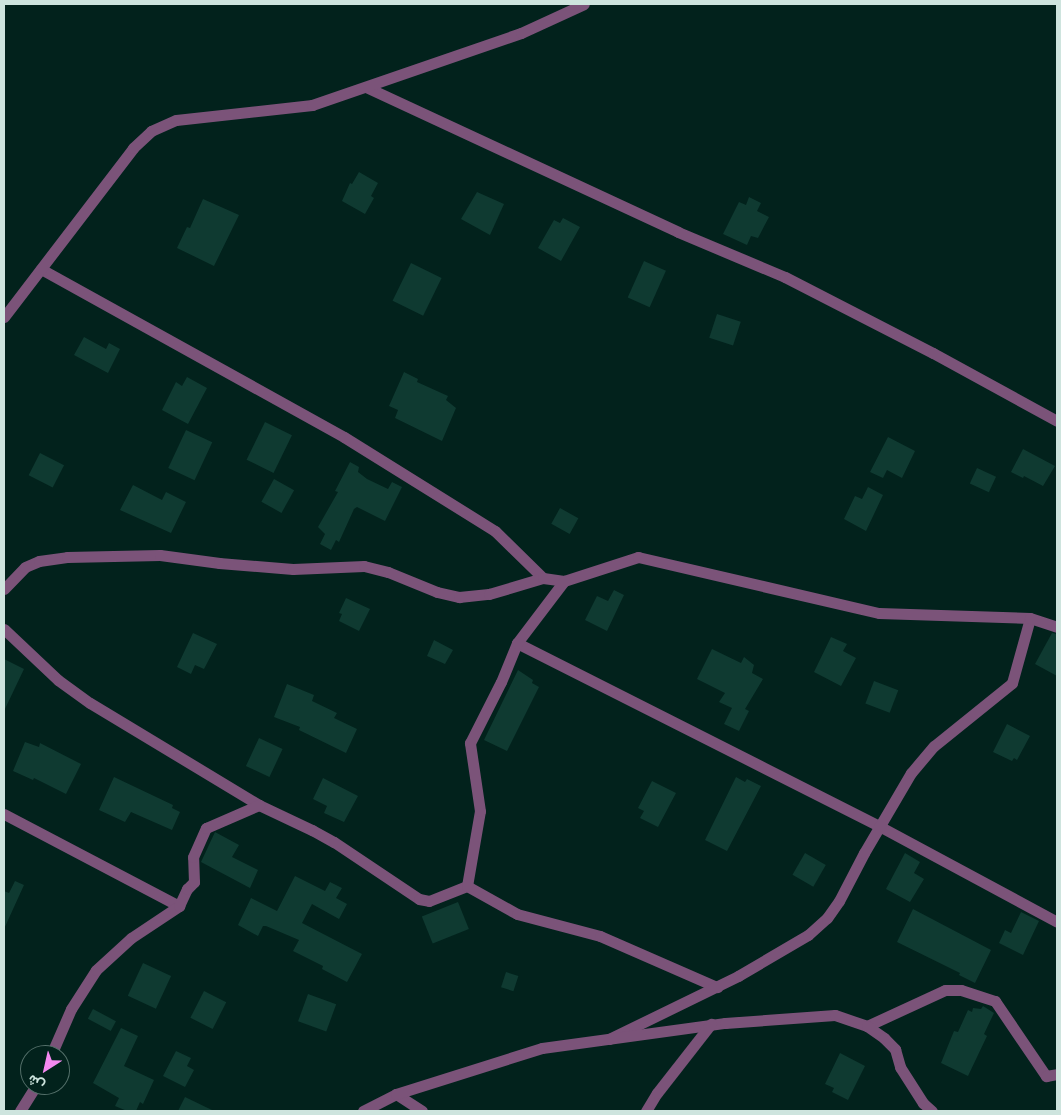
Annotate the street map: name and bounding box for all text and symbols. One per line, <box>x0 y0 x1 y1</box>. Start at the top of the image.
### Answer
north arrow <box>20 1045 70 1095</box>
text: ش <box>25 1070 48 1094</box>

